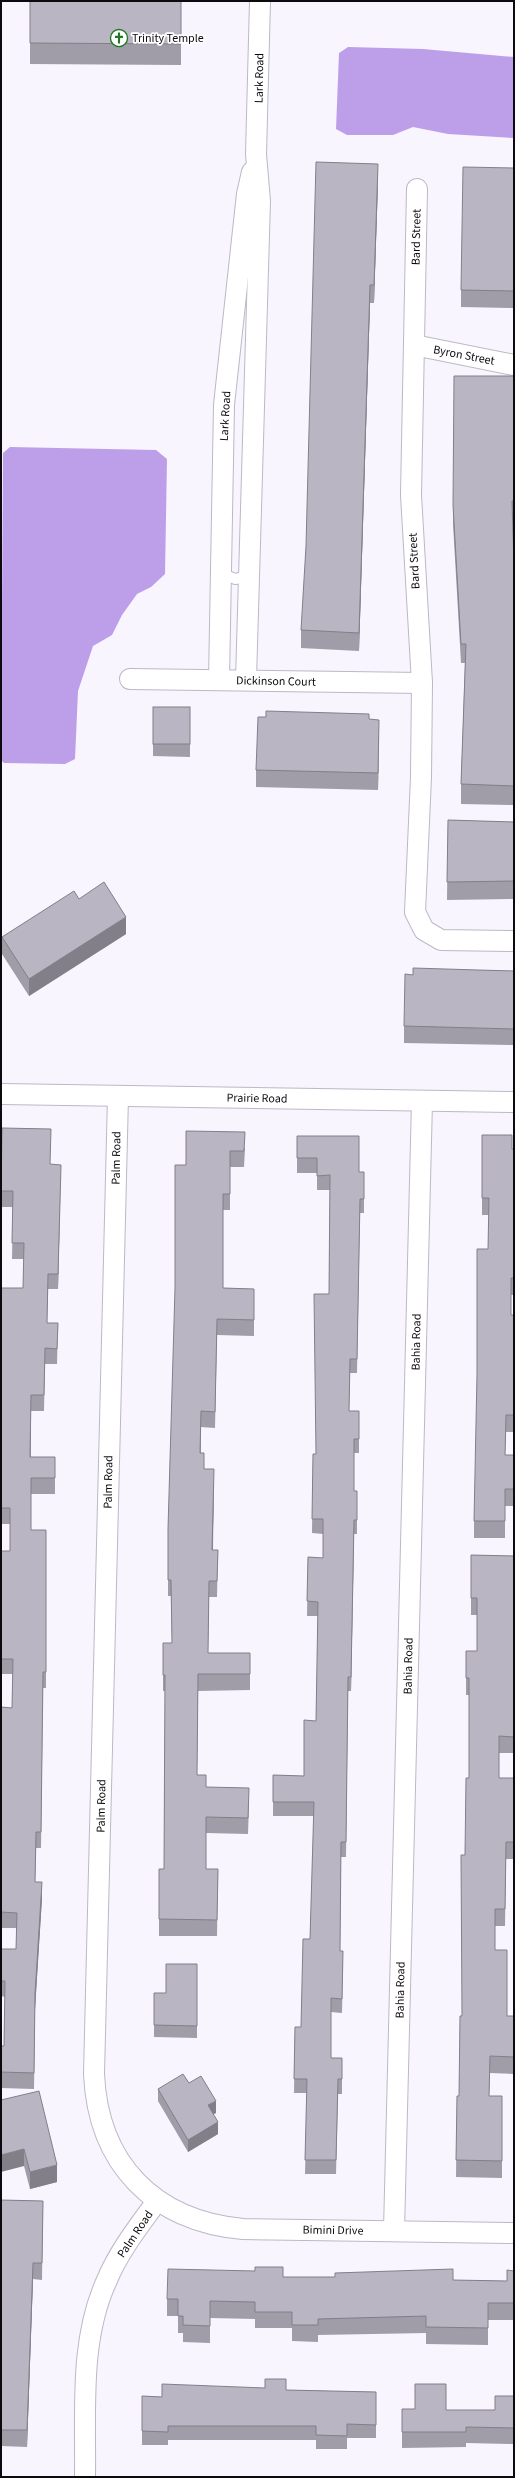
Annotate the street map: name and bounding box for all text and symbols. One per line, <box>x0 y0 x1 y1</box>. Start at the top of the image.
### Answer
church icon: Trinity Temple <box>109 28 129 48</box>
place label: Trinity Temple <box>132 30 204 47</box>
street label: Lark Road <box>251 53 268 103</box>
street label: Bard Street <box>408 209 425 265</box>
street label: Byron Street <box>432 341 496 370</box>
street label: Lark Road <box>216 391 235 442</box>
street label: Bard Street <box>405 532 424 590</box>
street label: Dickinson Court <box>236 672 316 691</box>
street label: Prairie Road <box>226 1089 288 1108</box>
street label: Palm Road <box>108 1131 125 1185</box>
street label: Bahia Road <box>408 1313 425 1371</box>
street label: Palm Road <box>100 1455 117 1509</box>
street label: Bahia Road <box>400 1637 417 1695</box>
street label: Palm Road <box>93 1779 110 1833</box>
street label: Bahia Road <box>392 1961 409 2019</box>
street label: Palm Road <box>113 2207 157 2261</box>
street label: Bimini Drive <box>302 2221 364 2240</box>

